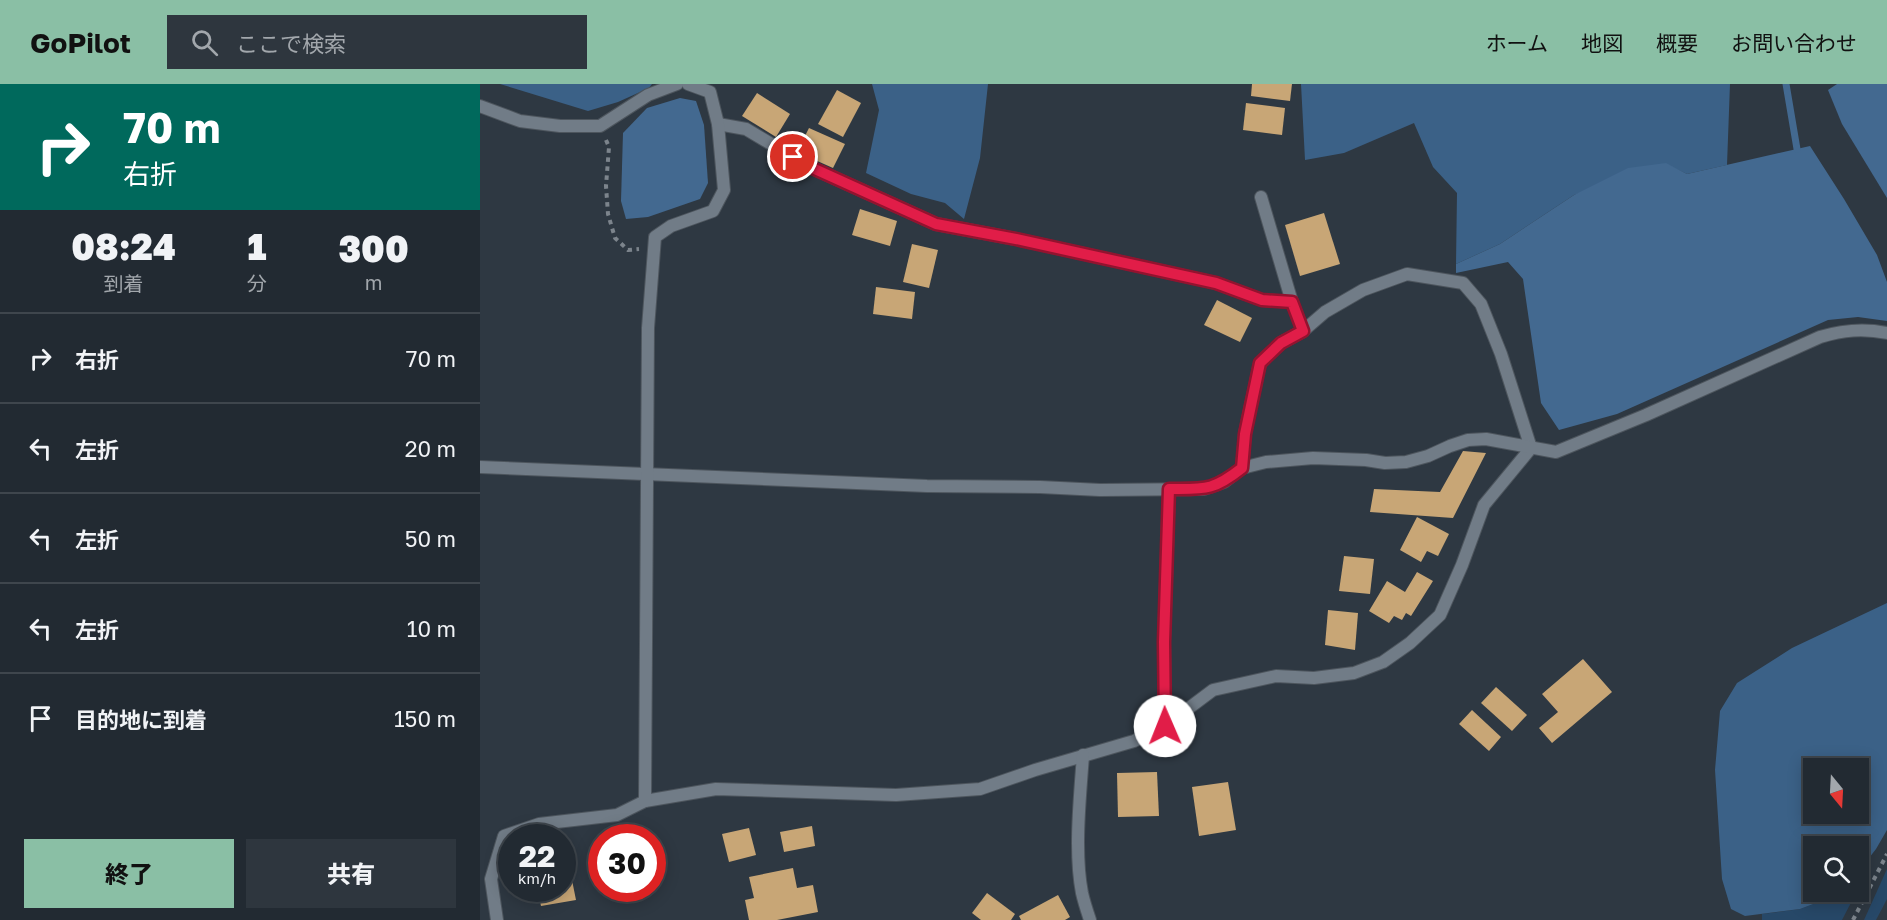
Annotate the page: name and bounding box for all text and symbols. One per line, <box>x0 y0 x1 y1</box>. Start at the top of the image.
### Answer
search box <box>167 15 587 69</box>
text: GoPilot <box>30 26 131 59</box>
icon: search <box>188 26 221 59</box>
text: ここで検索 <box>236 30 346 57</box>
text: ホーム <box>1486 30 1548 56</box>
text: 地図 <box>1581 30 1623 56</box>
text: 概要 <box>1656 30 1698 56</box>
text: お問い合わせ <box>1731 30 1857 56</box>
text: 70 m <box>123 102 220 152</box>
icon: right <box>24 108 102 186</box>
pin <box>767 131 818 182</box>
icon: arrive <box>776 140 809 173</box>
text: 右折 <box>123 158 177 190</box>
text: 08:24 <box>71 225 176 268</box>
text: 1 <box>248 225 267 268</box>
text: 300 <box>338 227 409 270</box>
text: m <box>365 270 382 294</box>
text: 到着 <box>104 271 144 295</box>
text: 分 <box>247 271 267 295</box>
icon: right <box>24 342 57 375</box>
text: 70 m <box>406 345 456 372</box>
text: 右折 <box>75 346 119 373</box>
icon: left <box>24 432 57 465</box>
text: 20 m <box>405 435 456 462</box>
text: 左折 <box>75 436 119 463</box>
icon: left <box>24 522 57 555</box>
text: 50 m <box>405 525 456 552</box>
text: 左折 <box>75 526 119 553</box>
icon: left <box>24 612 57 645</box>
text: 10 m <box>407 615 456 642</box>
text: 左折 <box>75 616 119 643</box>
position arrow <box>1133 694 1197 758</box>
icon: arrive <box>24 702 57 735</box>
text: 150 m <box>394 705 456 732</box>
text: 目的地に到着 <box>75 706 207 733</box>
north arrow <box>1803 758 1869 824</box>
map controls <box>1803 758 1869 902</box>
speed limit sign: 30 <box>588 824 666 902</box>
button: search <box>1803 836 1869 902</box>
text: 22 <box>519 838 555 874</box>
button: 終了 <box>24 839 234 908</box>
button: 共有 <box>246 839 456 908</box>
text: km/h <box>518 869 556 887</box>

